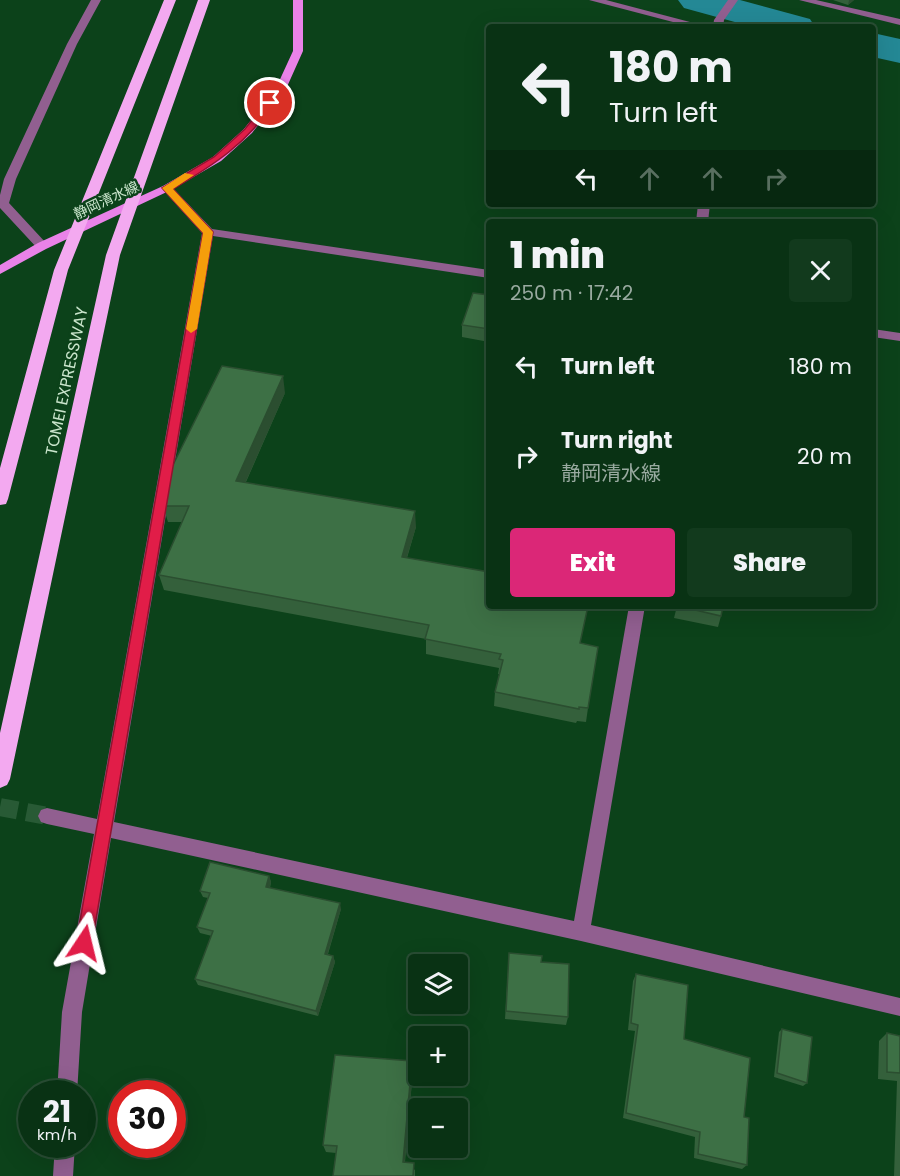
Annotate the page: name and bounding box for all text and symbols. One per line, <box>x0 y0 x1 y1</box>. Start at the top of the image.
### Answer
text: 180 m <box>609 38 733 97</box>
icon: left <box>510 48 588 126</box>
pin <box>244 77 295 128</box>
icon: arrive <box>253 86 286 119</box>
text: Turn left <box>609 94 718 131</box>
icon: left <box>570 162 603 195</box>
icon: ahead <box>633 162 666 195</box>
icon: ahead <box>696 162 729 195</box>
icon: right <box>759 162 792 195</box>
street label: 静岡清水線 <box>70 176 142 224</box>
text: 1 min <box>510 230 605 281</box>
button: close <box>789 239 852 302</box>
text: 250 m · 17:42 <box>510 279 633 307</box>
street label: TOMEI EXPRESSWAY <box>40 304 94 457</box>
icon: left <box>510 350 543 383</box>
text: Turn left <box>561 351 655 382</box>
text: 180 m <box>789 351 852 382</box>
text: Turn right <box>561 425 672 456</box>
icon: right <box>510 440 543 473</box>
text: 20 m <box>797 441 852 472</box>
text: 静岡清水線 <box>561 459 661 487</box>
button: Exit <box>510 528 675 597</box>
button: Share <box>687 528 852 597</box>
position arrow <box>52 911 116 975</box>
map controls <box>408 954 468 1158</box>
button: layers <box>408 954 468 1014</box>
button: + <box>408 1026 468 1086</box>
speed limit sign: 30 <box>108 1080 186 1158</box>
text: 21 <box>43 1090 71 1133</box>
button: − <box>408 1098 468 1158</box>
text: km/h <box>37 1124 77 1145</box>

